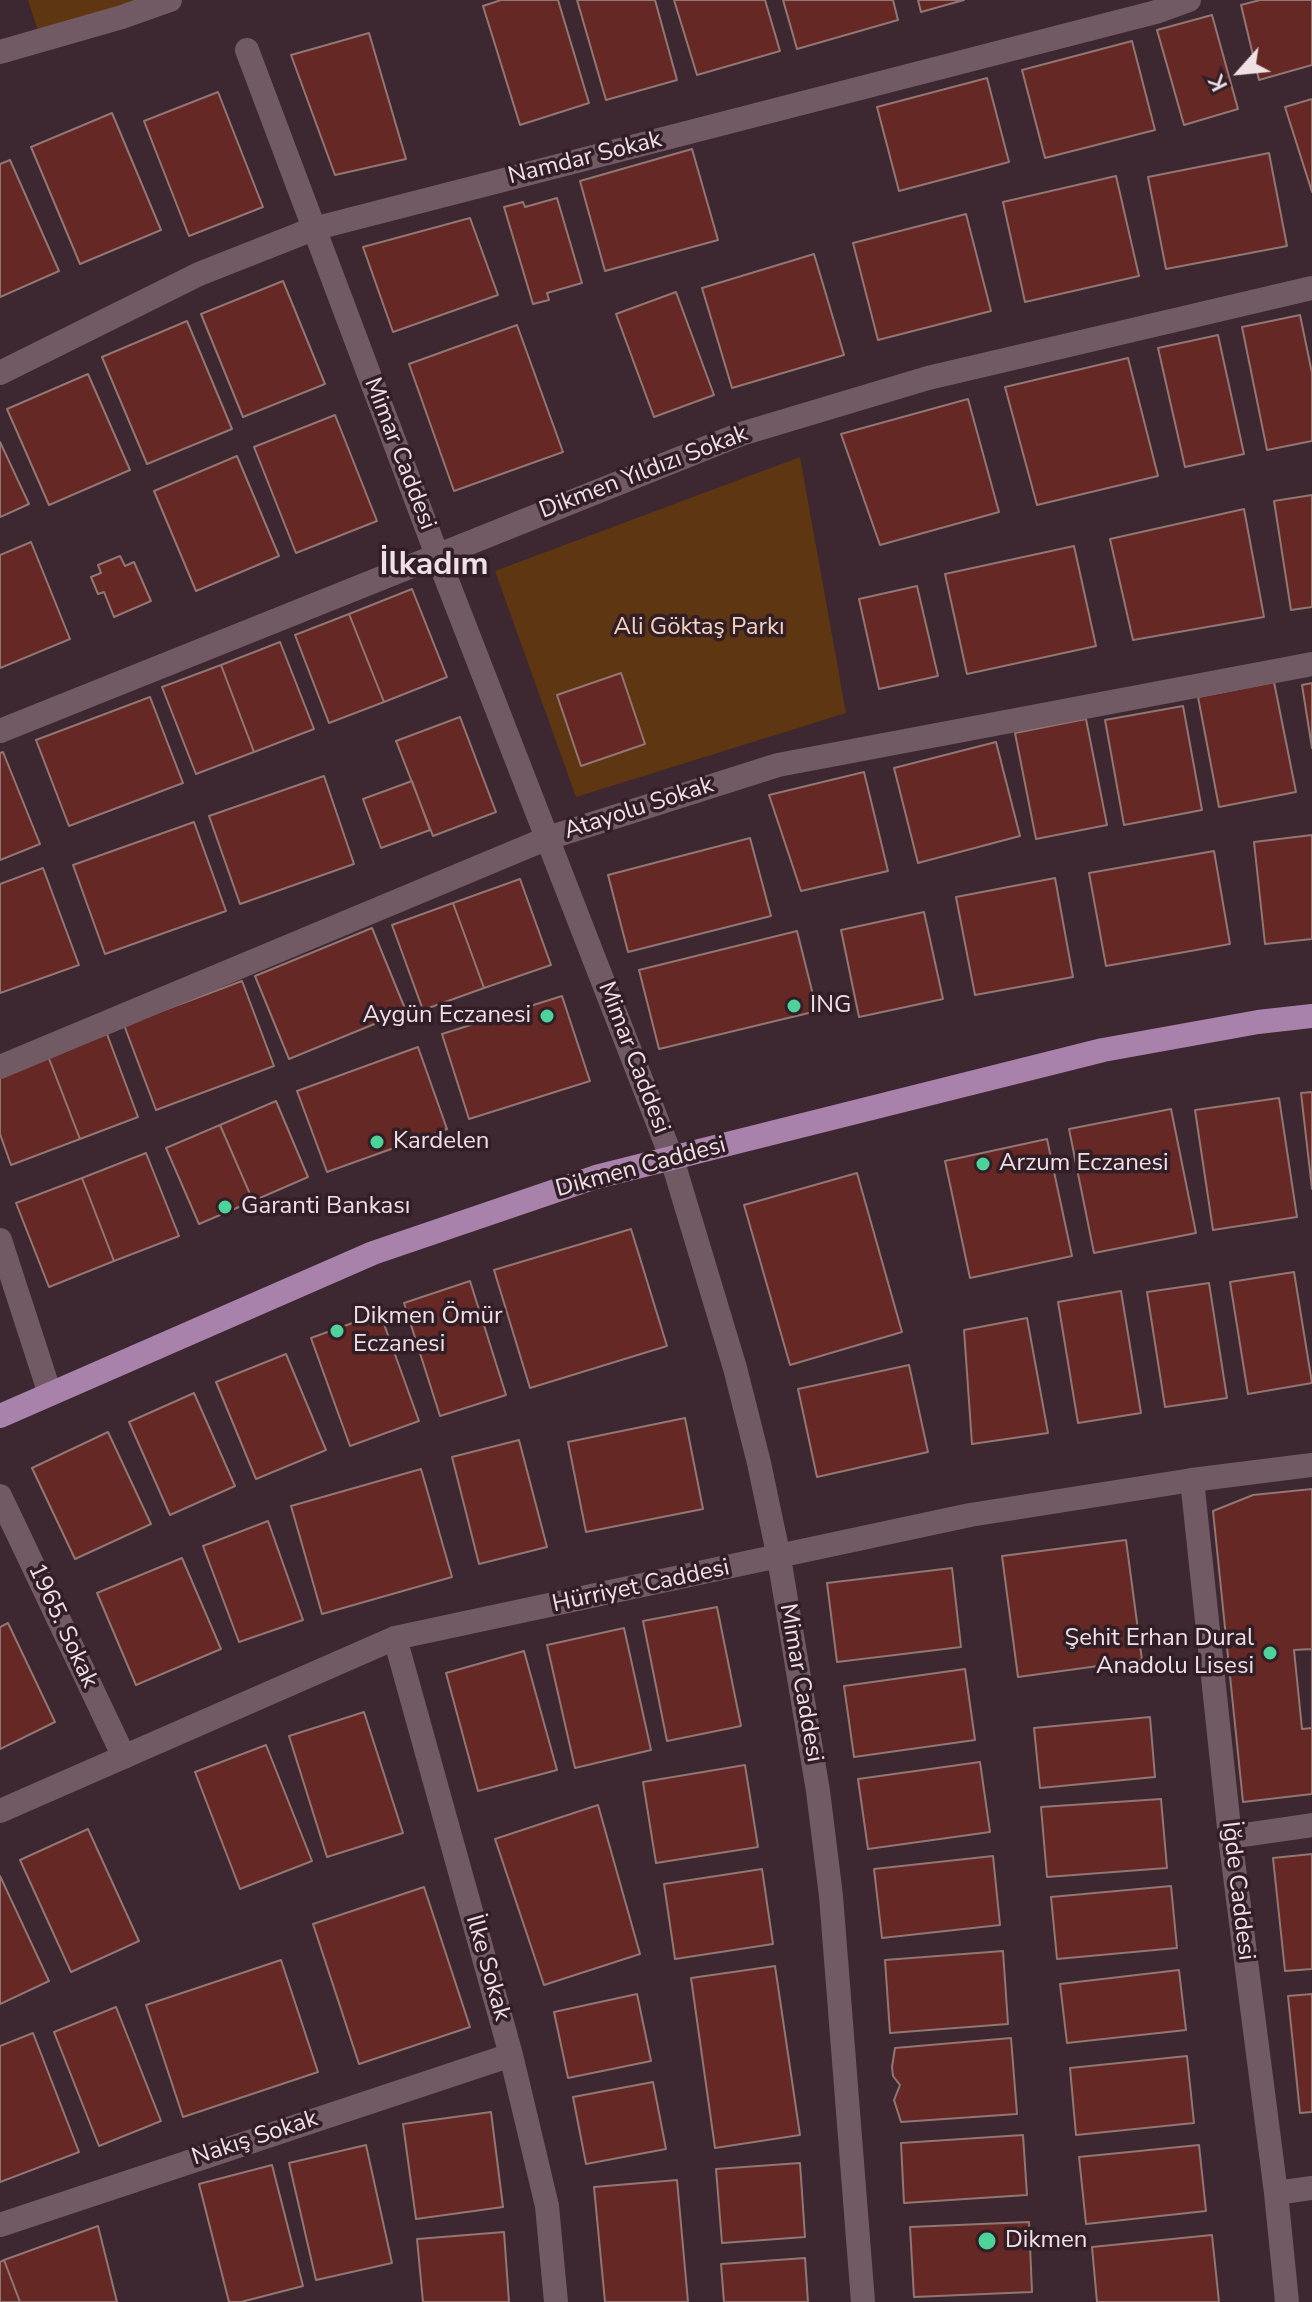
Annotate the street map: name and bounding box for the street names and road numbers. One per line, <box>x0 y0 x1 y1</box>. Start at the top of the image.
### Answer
street label: Namdar Sokak <box>505 126 665 192</box>
street label: Mimar Caddesi <box>357 374 441 534</box>
street label: Dikmen Yıldızı Sokak <box>536 420 752 526</box>
street label: Atayolu Sokak <box>561 771 717 847</box>
street label: Mimar Caddesi <box>591 978 675 1138</box>
street label: Dikmen Caddesi <box>553 1131 729 1205</box>
street label: Hürriyet Caddesi <box>550 1554 732 1620</box>
street label: 1965. Sokak <box>21 1559 103 1693</box>
street label: Mimar Caddesi <box>772 1601 828 1765</box>
street label: İğde Caddesi <box>1214 1820 1260 1962</box>
street label: İlke Sokak <box>458 1912 516 2024</box>
street label: Nakış Sokak <box>189 2105 321 2173</box>

